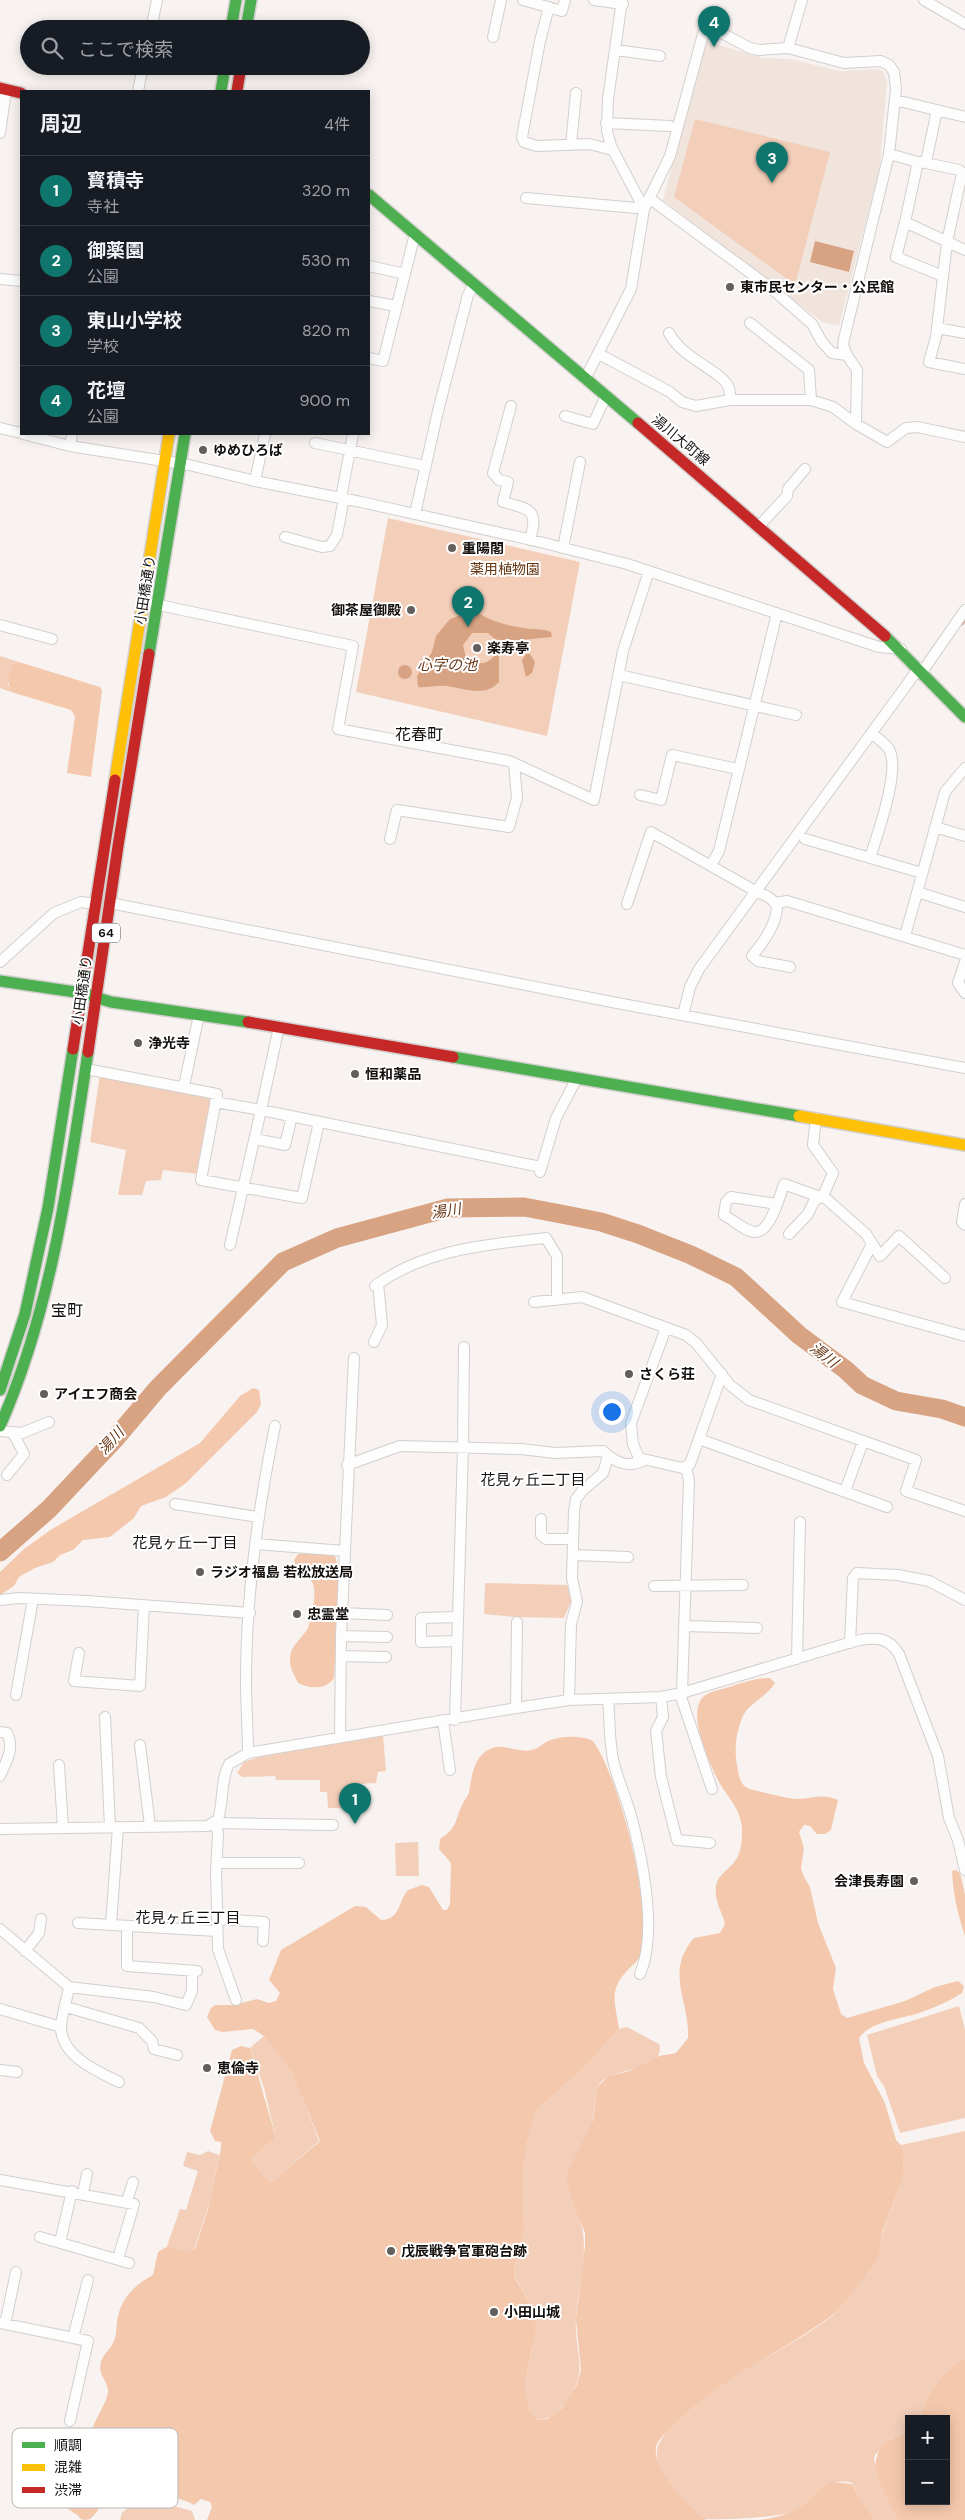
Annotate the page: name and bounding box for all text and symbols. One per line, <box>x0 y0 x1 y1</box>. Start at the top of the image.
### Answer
pin: 4 <box>698 6 730 47</box>
search box <box>20 20 370 75</box>
icon: search <box>38 34 66 62</box>
text: ここで検索 <box>78 37 173 62</box>
text: 周辺 <box>40 110 82 138</box>
text: 4件 <box>324 114 350 135</box>
pin: 3 <box>756 142 788 183</box>
text: 寳積寺 <box>87 168 144 193</box>
text: 1 <box>53 180 59 201</box>
text: 320 m <box>302 180 350 201</box>
text: 寺社 <box>87 196 119 217</box>
text: 御薬園 <box>87 238 144 263</box>
text: 2 <box>51 250 61 271</box>
text: 530 m <box>301 250 350 271</box>
text: 公園 <box>87 266 119 287</box>
place label: 東市民センター・公民館 <box>740 278 894 296</box>
marker: 東市民センター・公民館 <box>724 281 736 293</box>
text: 東山小学校 <box>87 308 182 333</box>
text: 3 <box>51 320 61 341</box>
text: 820 m <box>302 320 350 341</box>
text: 学校 <box>87 336 119 357</box>
text: 花壇 <box>87 378 125 403</box>
text: 4 <box>51 390 61 411</box>
text: 900 m <box>300 390 350 411</box>
text: 公園 <box>87 406 119 427</box>
street label: 湯川大町線 <box>648 411 714 469</box>
place label: ゆめひろば <box>213 441 283 459</box>
marker: ゆめひろば <box>197 444 209 456</box>
place label: 重陽閣 <box>462 539 504 557</box>
marker: 重陽閣 <box>446 542 458 554</box>
street label: 小田橋通り <box>131 554 159 626</box>
park label: 薬用植物園 <box>470 560 540 578</box>
pin: 2 <box>452 586 484 627</box>
place label: 御茶屋御殿 <box>331 601 401 619</box>
marker: 御茶屋御殿 <box>405 604 417 616</box>
place label: 楽寿亭 <box>487 639 529 657</box>
marker: 楽寿亭 <box>471 642 483 654</box>
water label: 心字の池 <box>417 655 479 675</box>
district label: 花春町 <box>395 724 443 745</box>
road number: 64 <box>92 924 120 942</box>
street label: 小田橋通り <box>68 954 96 1026</box>
place label: 浄光寺 <box>148 1034 190 1052</box>
marker: 浄光寺 <box>132 1037 144 1049</box>
place label: 恒和薬品 <box>365 1065 421 1083</box>
marker: 恒和薬品 <box>349 1068 361 1080</box>
water label: 湯川 <box>430 1198 464 1223</box>
district label: 宝町 <box>51 1300 83 1321</box>
water label: 湯川 <box>806 1338 844 1373</box>
place label: さくら荘 <box>639 1365 695 1383</box>
marker: さくら荘 <box>623 1368 635 1380</box>
place label: アイエフ商会 <box>54 1385 137 1403</box>
marker: アイエフ商会 <box>38 1388 50 1400</box>
your location <box>599 1399 625 1425</box>
water label: 湯川 <box>94 1422 130 1459</box>
district label: 花見ヶ丘二丁目 <box>480 1470 586 1490</box>
district label: 花見ヶ丘一丁目 <box>132 1533 238 1553</box>
place label: ラジオ福島 若松放送局 <box>210 1563 353 1581</box>
marker: ラジオ福島 若松放送局 <box>194 1566 206 1578</box>
place label: 忠霊堂 <box>307 1605 349 1623</box>
marker: 忠霊堂 <box>291 1608 303 1620</box>
pin: 1 <box>339 1783 371 1824</box>
place label: 会津長寿園 <box>834 1872 904 1890</box>
marker: 会津長寿園 <box>908 1875 920 1887</box>
district label: 花見ヶ丘三丁目 <box>135 1908 241 1928</box>
place label: 恵倫寺 <box>217 2059 259 2077</box>
marker: 恵倫寺 <box>201 2062 213 2074</box>
place label: 戊辰戦争官軍砲台跡 <box>401 2242 527 2260</box>
marker: 戊辰戦争官軍砲台跡 <box>385 2245 397 2257</box>
place label: 小田山城 <box>504 2303 560 2321</box>
marker: 小田山城 <box>488 2306 500 2318</box>
map controls <box>905 2415 950 2505</box>
button: + <box>905 2415 950 2460</box>
legend <box>12 2428 178 2508</box>
text: 順調 <box>54 2436 82 2454</box>
text: 混雑 <box>54 2458 82 2476</box>
button: − <box>905 2460 950 2505</box>
text: 渋滞 <box>54 2481 82 2499</box>

